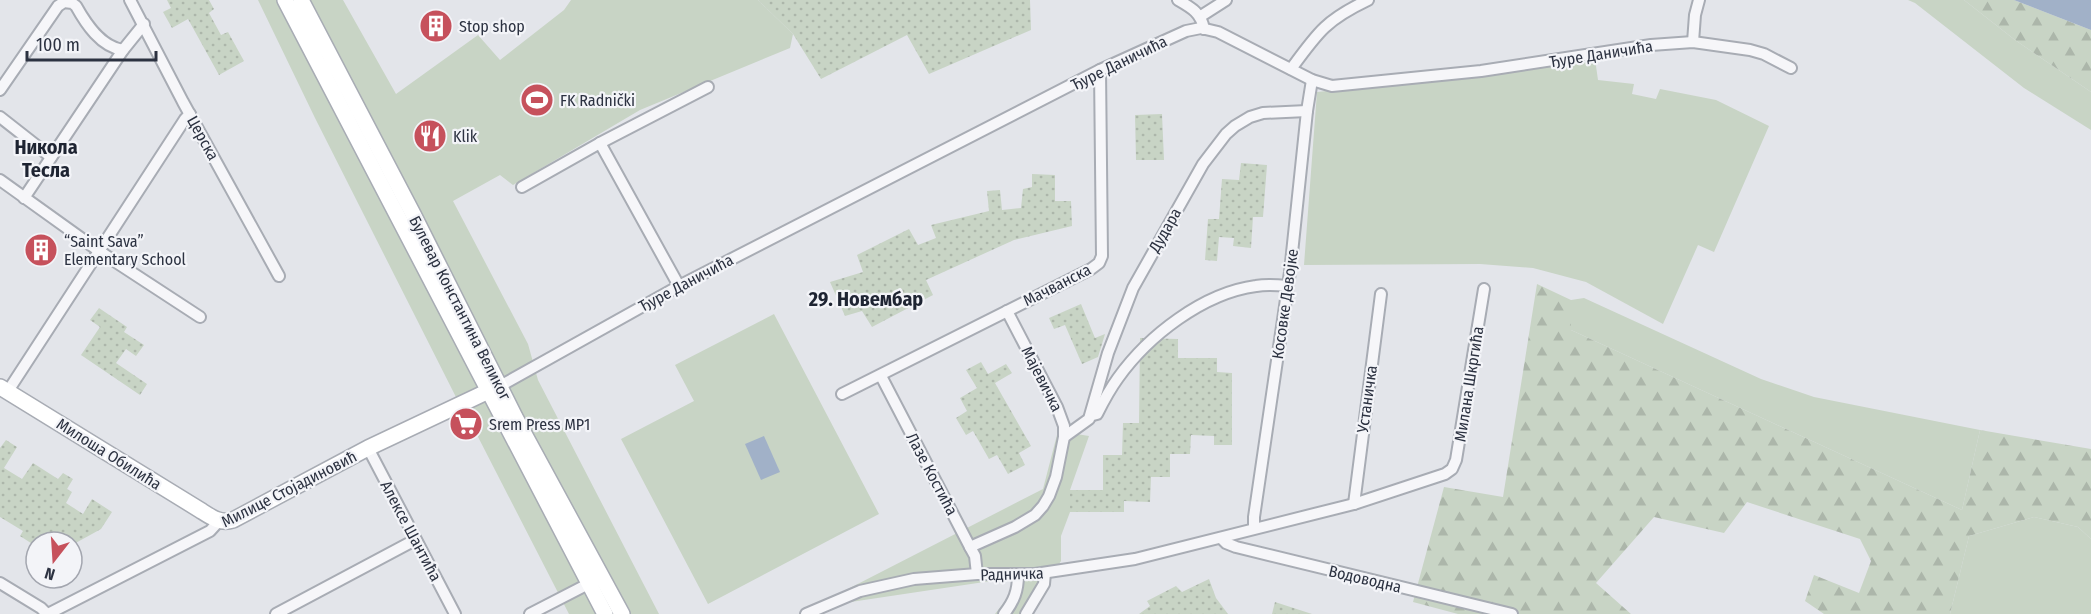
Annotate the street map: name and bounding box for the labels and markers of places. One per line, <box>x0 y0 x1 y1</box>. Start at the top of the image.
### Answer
building icon: Stop shop <box>418 8 454 44</box>
place label: Stop shop <box>459 17 525 36</box>
sports icon: FK Radnički <box>519 82 555 118</box>
place label: FK Radnički <box>560 91 635 110</box>
restaurant icon: Klik <box>412 118 448 154</box>
place label: Klik <box>453 127 478 146</box>
building icon: “Saint Sava” Elementary School <box>23 232 59 268</box>
place label: “Saint Sava” Elementary School <box>64 232 186 269</box>
supermarket icon: Srem Press MP1 <box>448 406 484 442</box>
place label: Srem Press MP1 <box>489 415 590 434</box>

